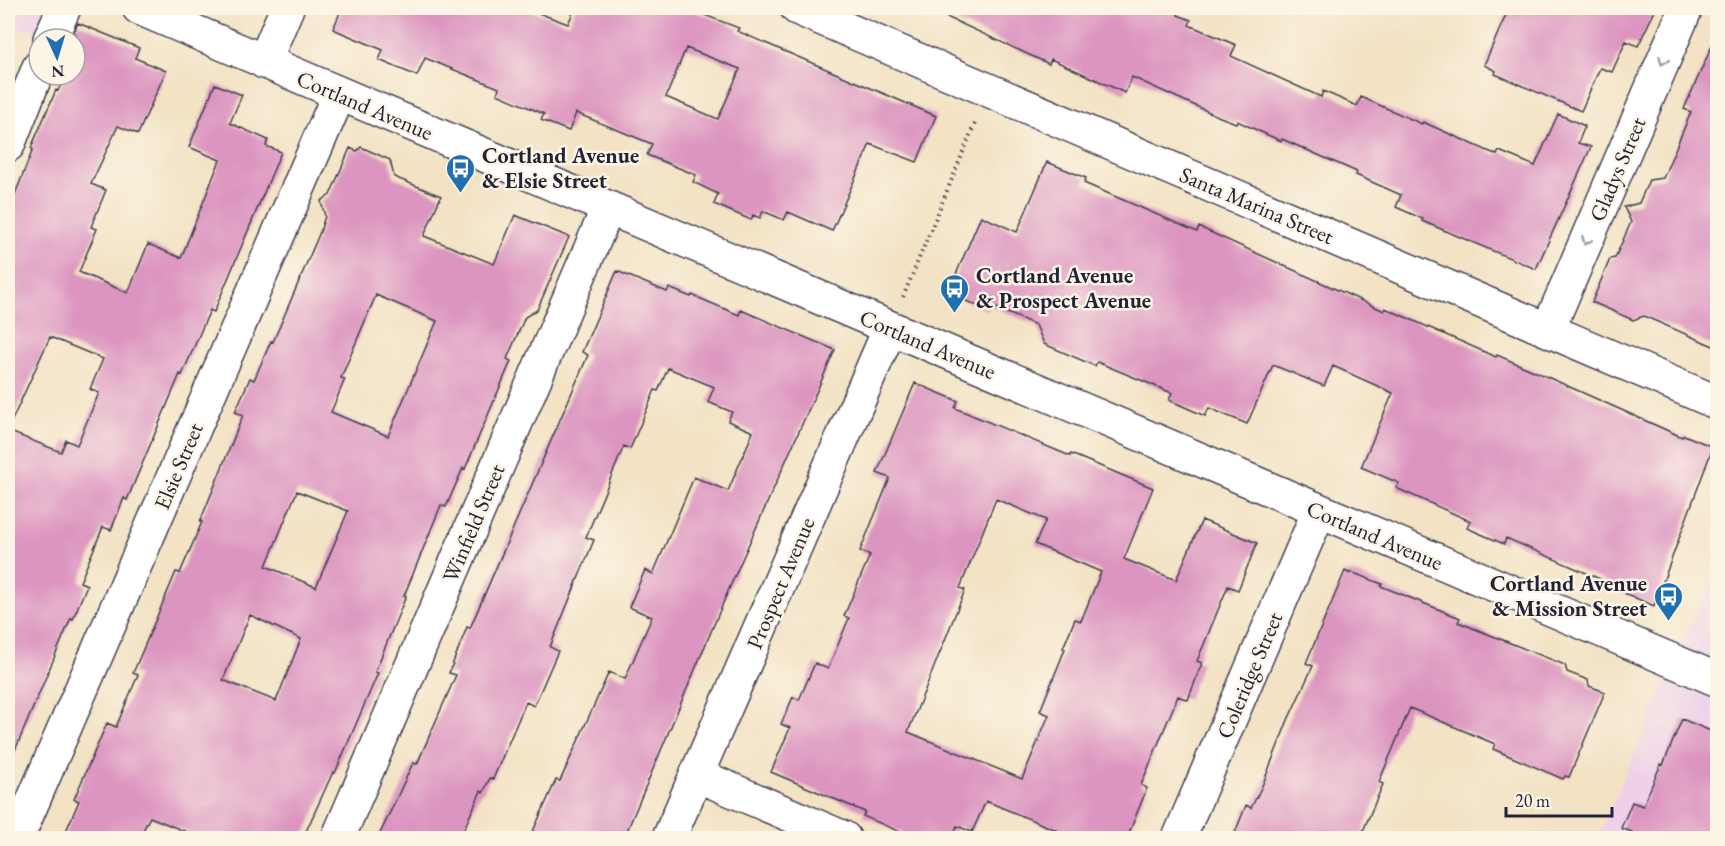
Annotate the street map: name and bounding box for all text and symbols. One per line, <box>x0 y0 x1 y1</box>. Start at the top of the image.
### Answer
north arrow <box>27 27 87 87</box>
one-way arrow <box>1658 55 1670 66</box>
text: N <box>51 61 65 82</box>
street label: Cortland Avenue <box>292 64 438 147</box>
street label: Gladys Street <box>1582 112 1652 226</box>
place label: Cortland Avenue & Elsie Street <box>482 141 639 195</box>
bus stop icon: Cortland Avenue & Elsie Street <box>445 152 477 194</box>
street label: Santa Marina Street <box>1175 160 1338 251</box>
one-way arrow <box>1581 234 1593 245</box>
place label: Cortland Avenue & Prospect Avenue <box>976 261 1151 315</box>
bus stop icon: Cortland Avenue & Prospect Avenue <box>939 272 971 314</box>
street label: Cortland Avenue <box>855 303 1001 386</box>
street label: Elsie Street <box>147 418 210 514</box>
street label: Winfield Street <box>436 460 511 587</box>
street label: Cortland Avenue <box>1302 494 1448 577</box>
street label: Prospect Avenue <box>740 512 821 654</box>
place label: Cortland Avenue & Mission Street <box>1490 569 1648 623</box>
bus stop icon: Cortland Avenue & Mission Street <box>1652 580 1684 622</box>
street label: Coleridge Street <box>1210 607 1289 743</box>
scale bar <box>1506 780 1612 818</box>
text: 20 m <box>1515 789 1550 812</box>

